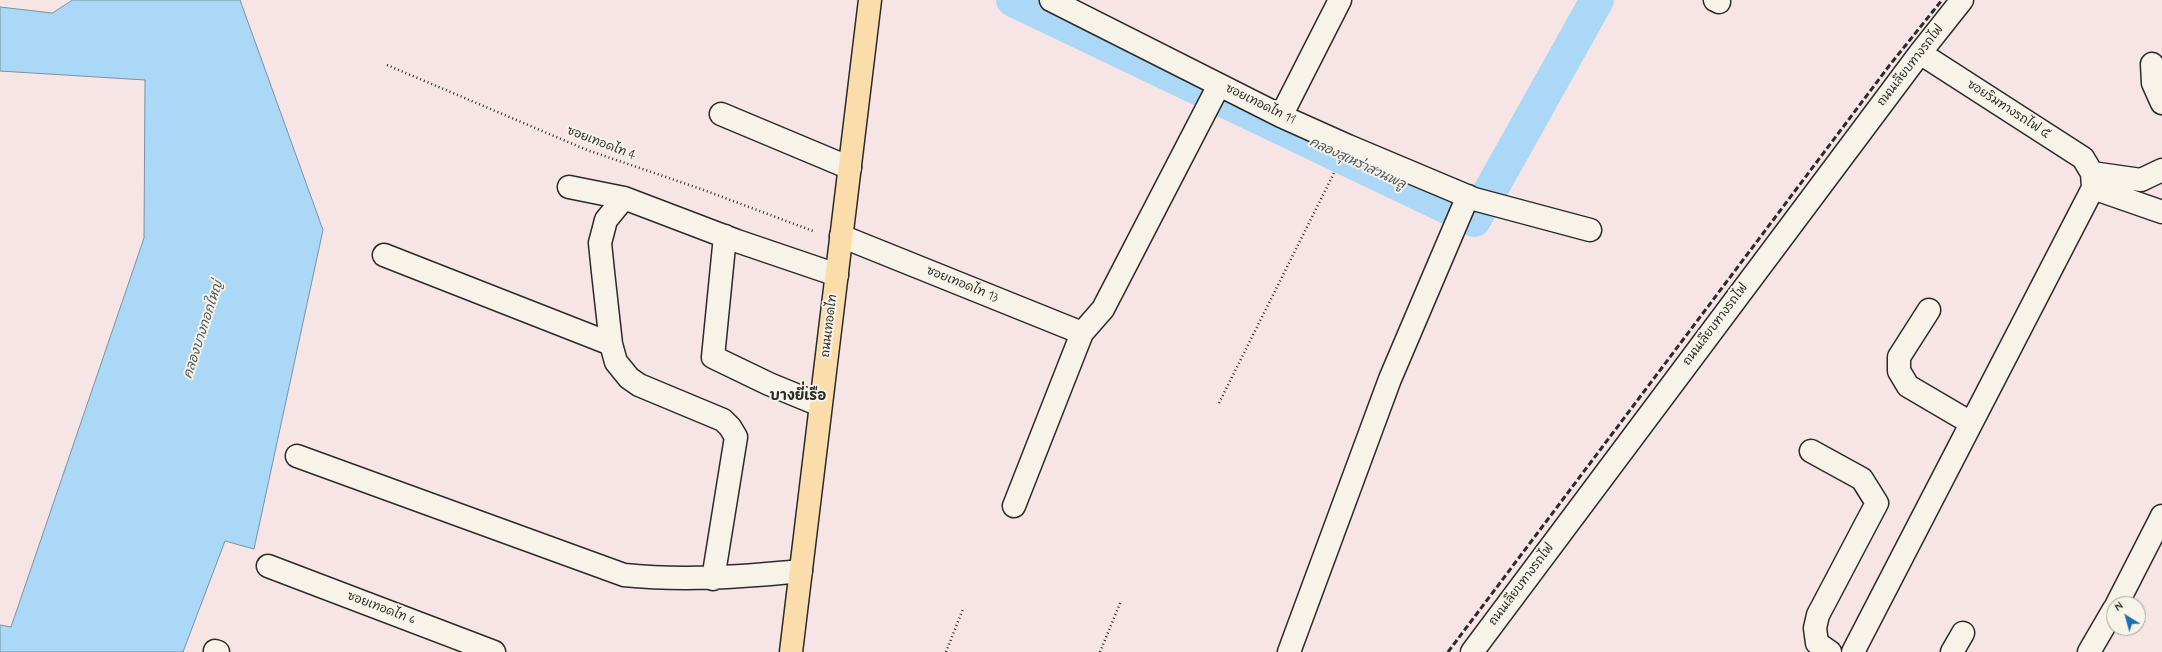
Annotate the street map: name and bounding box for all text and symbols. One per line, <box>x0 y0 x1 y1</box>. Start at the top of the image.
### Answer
street label: ถนนเลียบทางรถไฟ <box>1875 23 1947 109</box>
street label: ซอยริมทางรถไฟ ๕ <box>1964 78 2052 142</box>
street label: ซอยเทอดไท 11 <box>1223 82 1297 128</box>
street label: ซอยเทอดไท 4 <box>564 124 638 164</box>
water label: คลองสุเหร่าสวนพลู <box>1307 135 1407 193</box>
street label: ซอยเทอดไท 13 <box>924 264 1000 306</box>
water label: คลองบางกอกใหญ่ <box>181 279 227 381</box>
street label: ถนนเลียบทางรถไฟ <box>1680 281 1752 369</box>
street label: ถนนเทอดไท <box>819 294 841 358</box>
district label: บางยี่เรือ <box>770 389 826 405</box>
street label: ถนนเลียบทางรถไฟ <box>1486 541 1558 629</box>
street label: ซอยเทอดไท 6 <box>345 589 417 629</box>
north arrow <box>2106 596 2146 636</box>
text: N <box>2112 599 2127 615</box>

